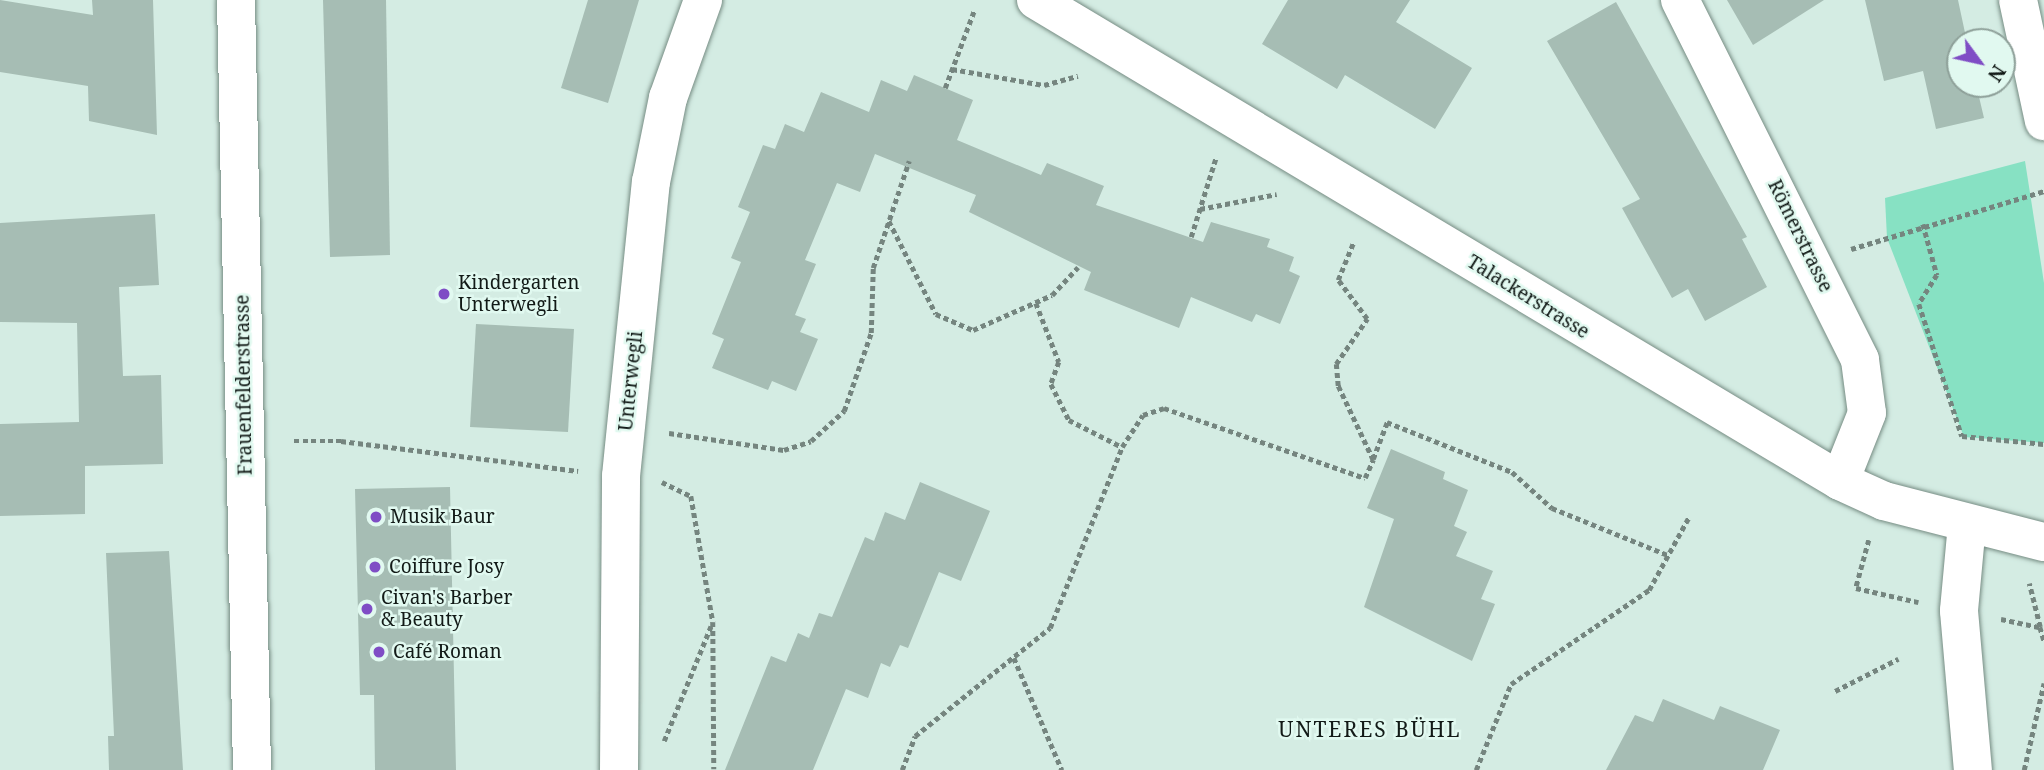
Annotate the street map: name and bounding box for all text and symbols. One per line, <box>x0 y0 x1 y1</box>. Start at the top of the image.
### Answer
north arrow <box>1946 28 2016 98</box>
text: N <box>1982 60 2012 87</box>
street label: Römerstrasse <box>1763 176 1837 296</box>
street label: Talackerstrasse <box>1463 250 1593 344</box>
place label: Kindergarten Unterwegli <box>458 272 579 316</box>
marker: Kindergarten Unterwegli <box>436 286 452 302</box>
street label: Frauenfelderstrasse <box>231 294 257 476</box>
street label: Unterwegli <box>614 330 648 432</box>
place label: Musik Baur <box>390 506 495 528</box>
marker: Musik Baur <box>368 509 384 525</box>
place label: Coiffure Josy <box>389 556 504 578</box>
marker: Coiffure Josy <box>367 559 383 575</box>
place label: Civan's Barber & Beauty <box>381 587 512 631</box>
marker: Civan's Barber & Beauty <box>359 601 375 617</box>
place label: Café Roman <box>393 641 502 663</box>
marker: Café Roman <box>371 644 387 660</box>
district label: UNTERES BÜHL <box>1280 716 1460 742</box>

